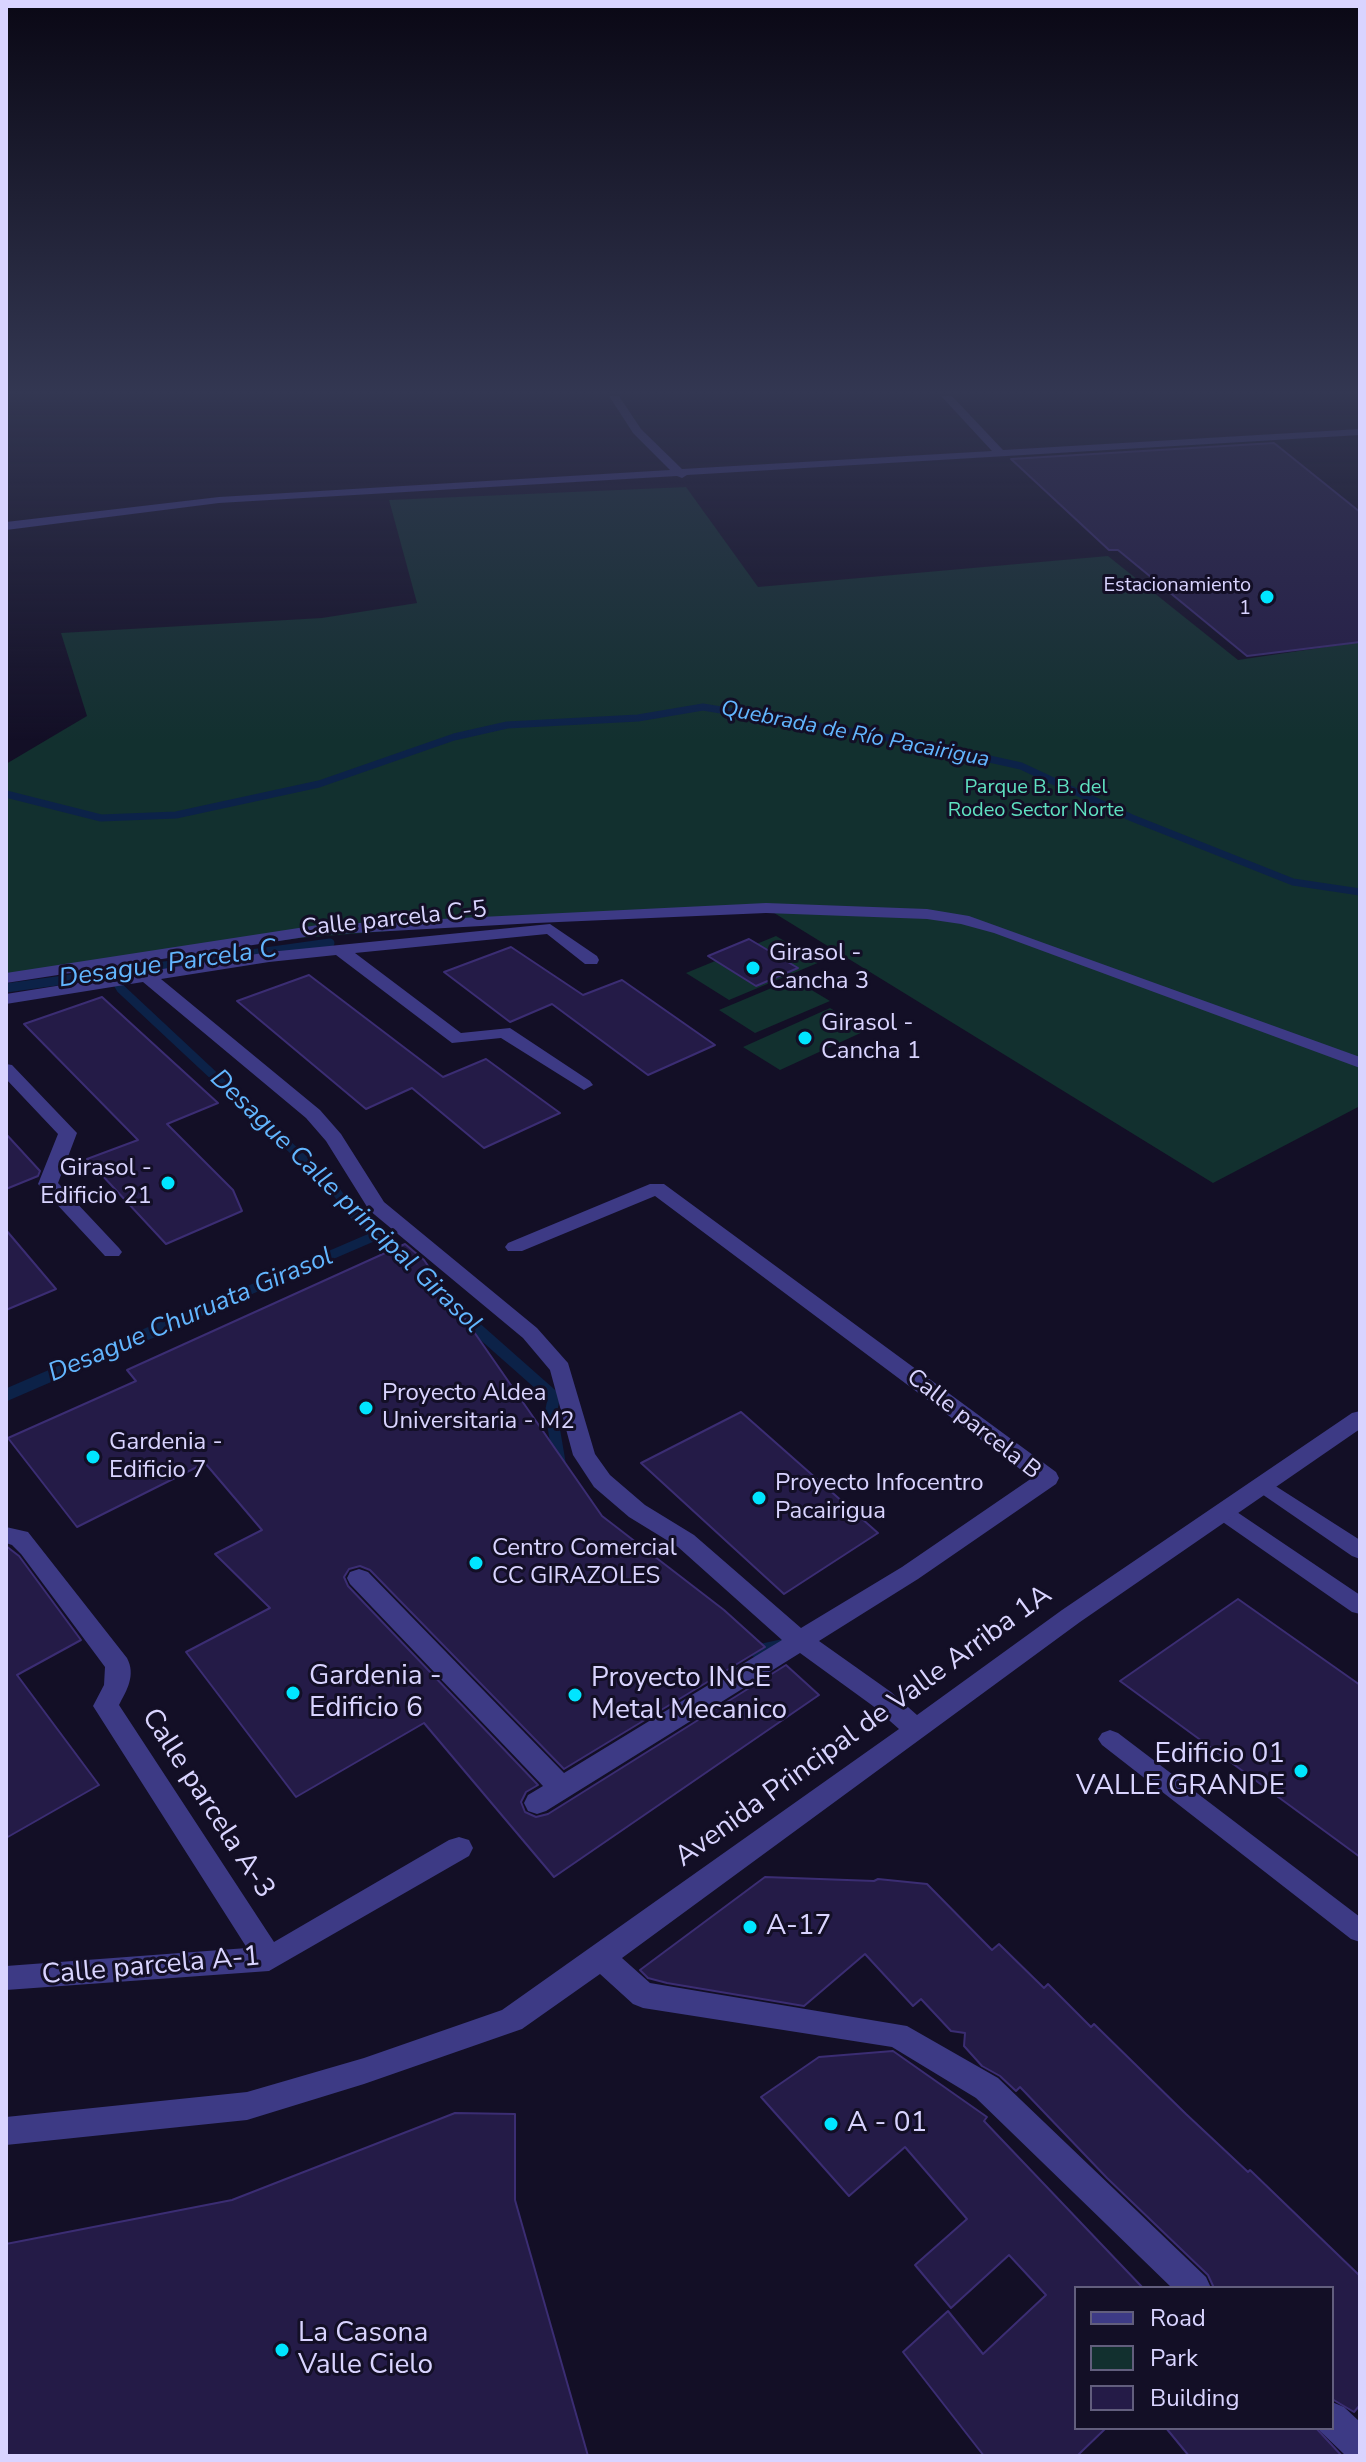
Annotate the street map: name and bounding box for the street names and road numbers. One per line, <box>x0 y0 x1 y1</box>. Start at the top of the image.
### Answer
street label: Calle parcela C-5 <box>300 896 488 944</box>
street label: Calle parcela B <box>900 1364 1046 1486</box>
street label: Avenida Principal de Valle Arriba 1A <box>669 1579 1059 1875</box>
street label: Calle parcela A-3 <box>133 1703 281 1905</box>
street label: Calle parcela A-1 <box>40 1941 262 1993</box>

